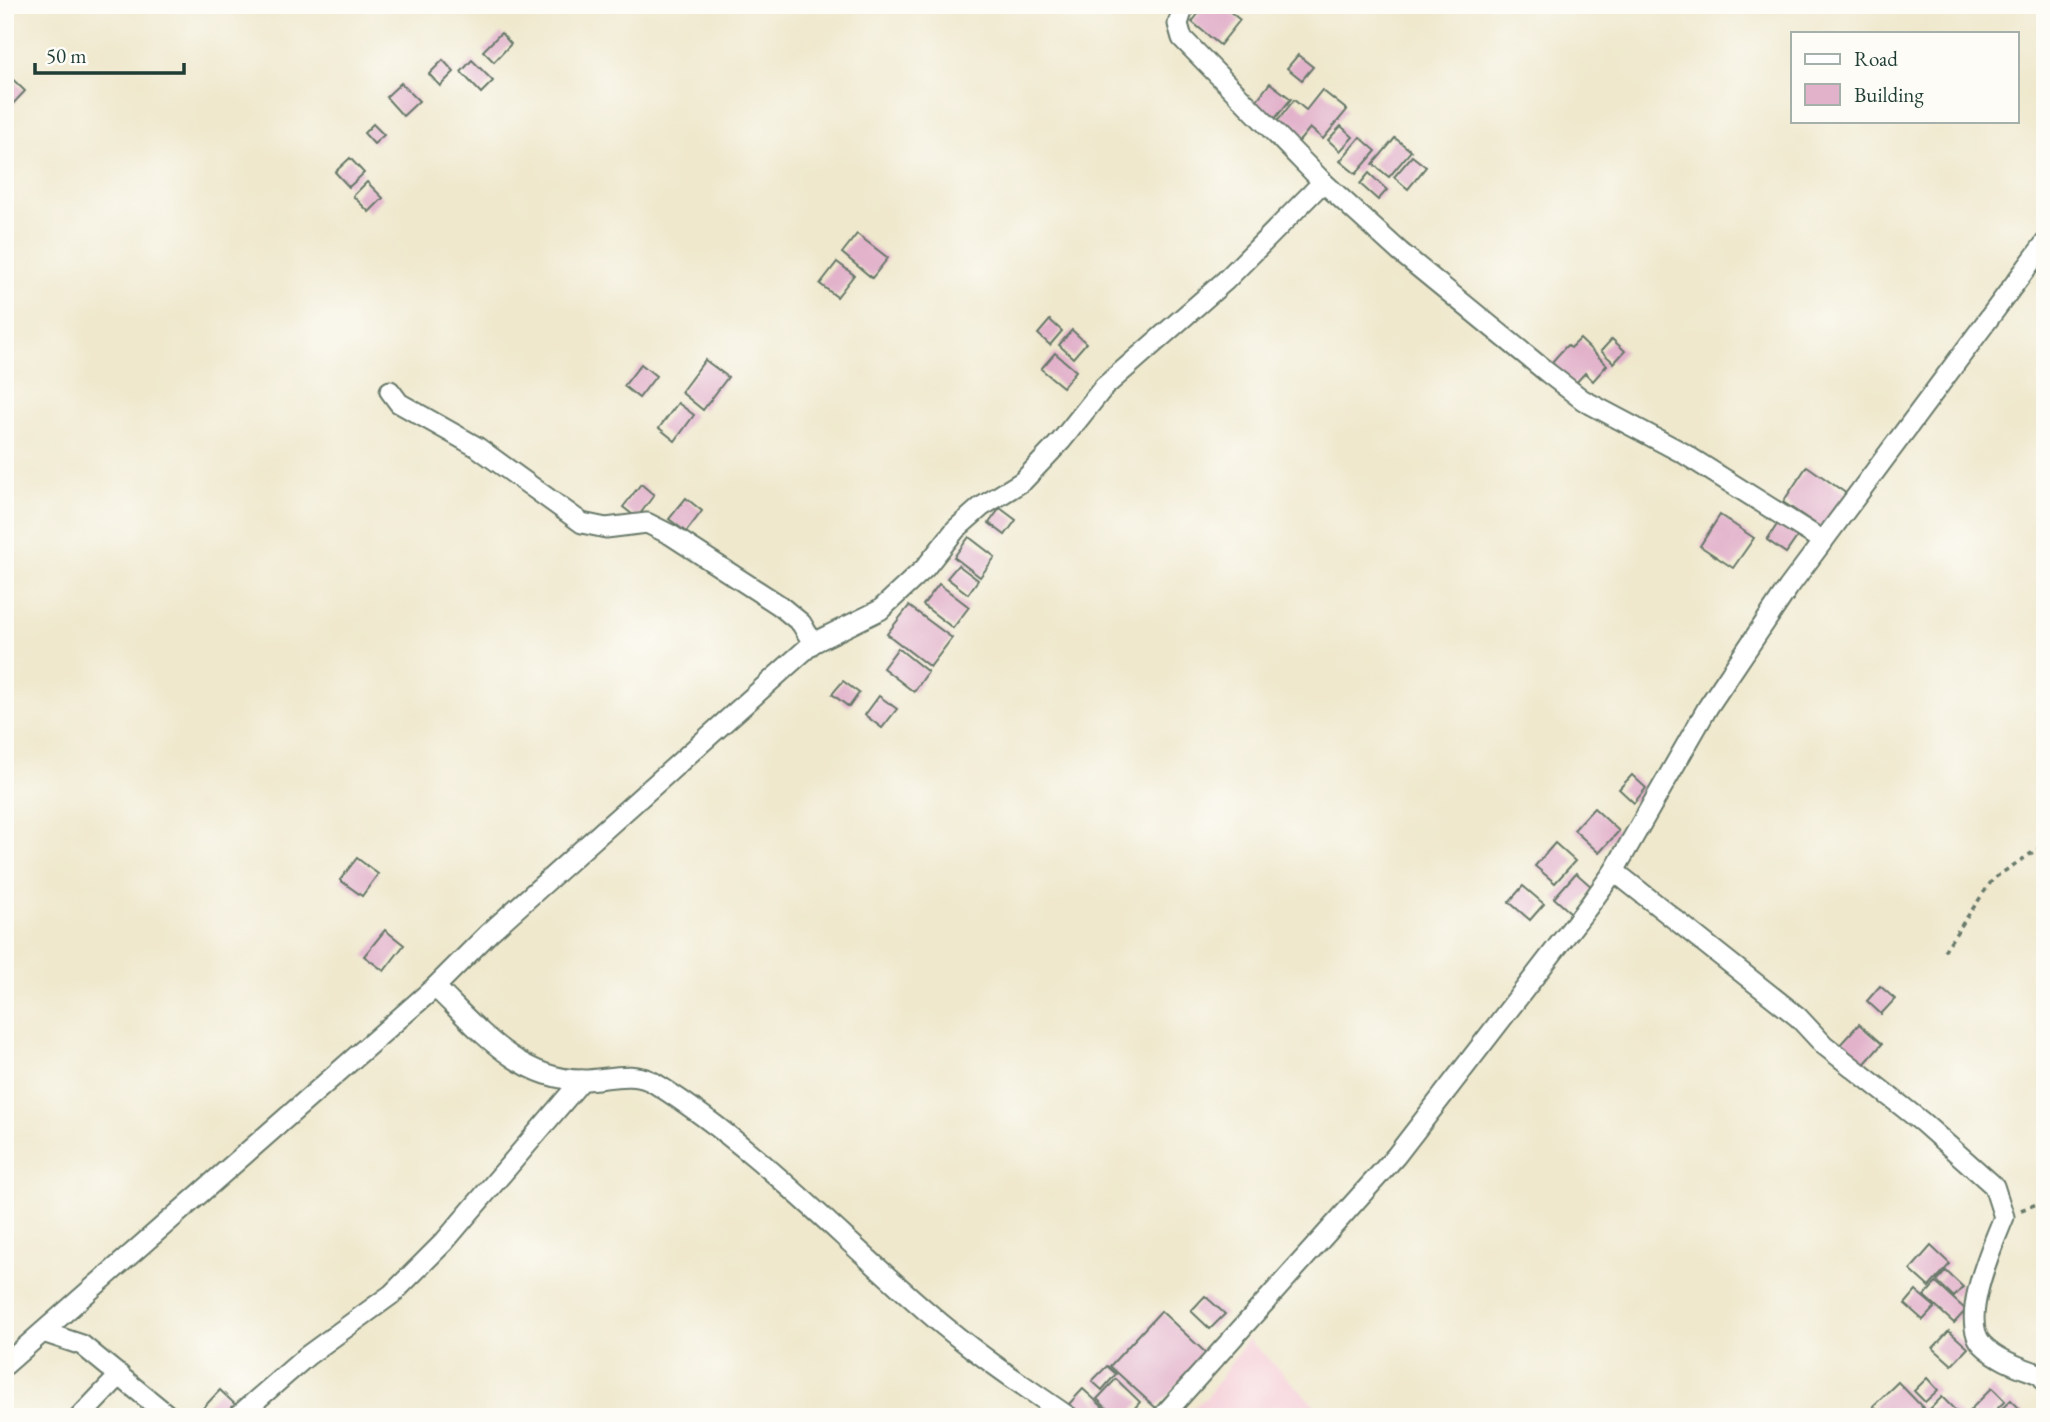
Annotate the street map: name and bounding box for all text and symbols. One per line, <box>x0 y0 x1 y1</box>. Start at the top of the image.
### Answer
scale bar <box>35 32 184 76</box>
legend <box>1791 32 2018 122</box>
text: 50 m <box>46 42 87 69</box>
text: Road <box>1854 45 1898 72</box>
text: Building <box>1854 81 1924 108</box>

